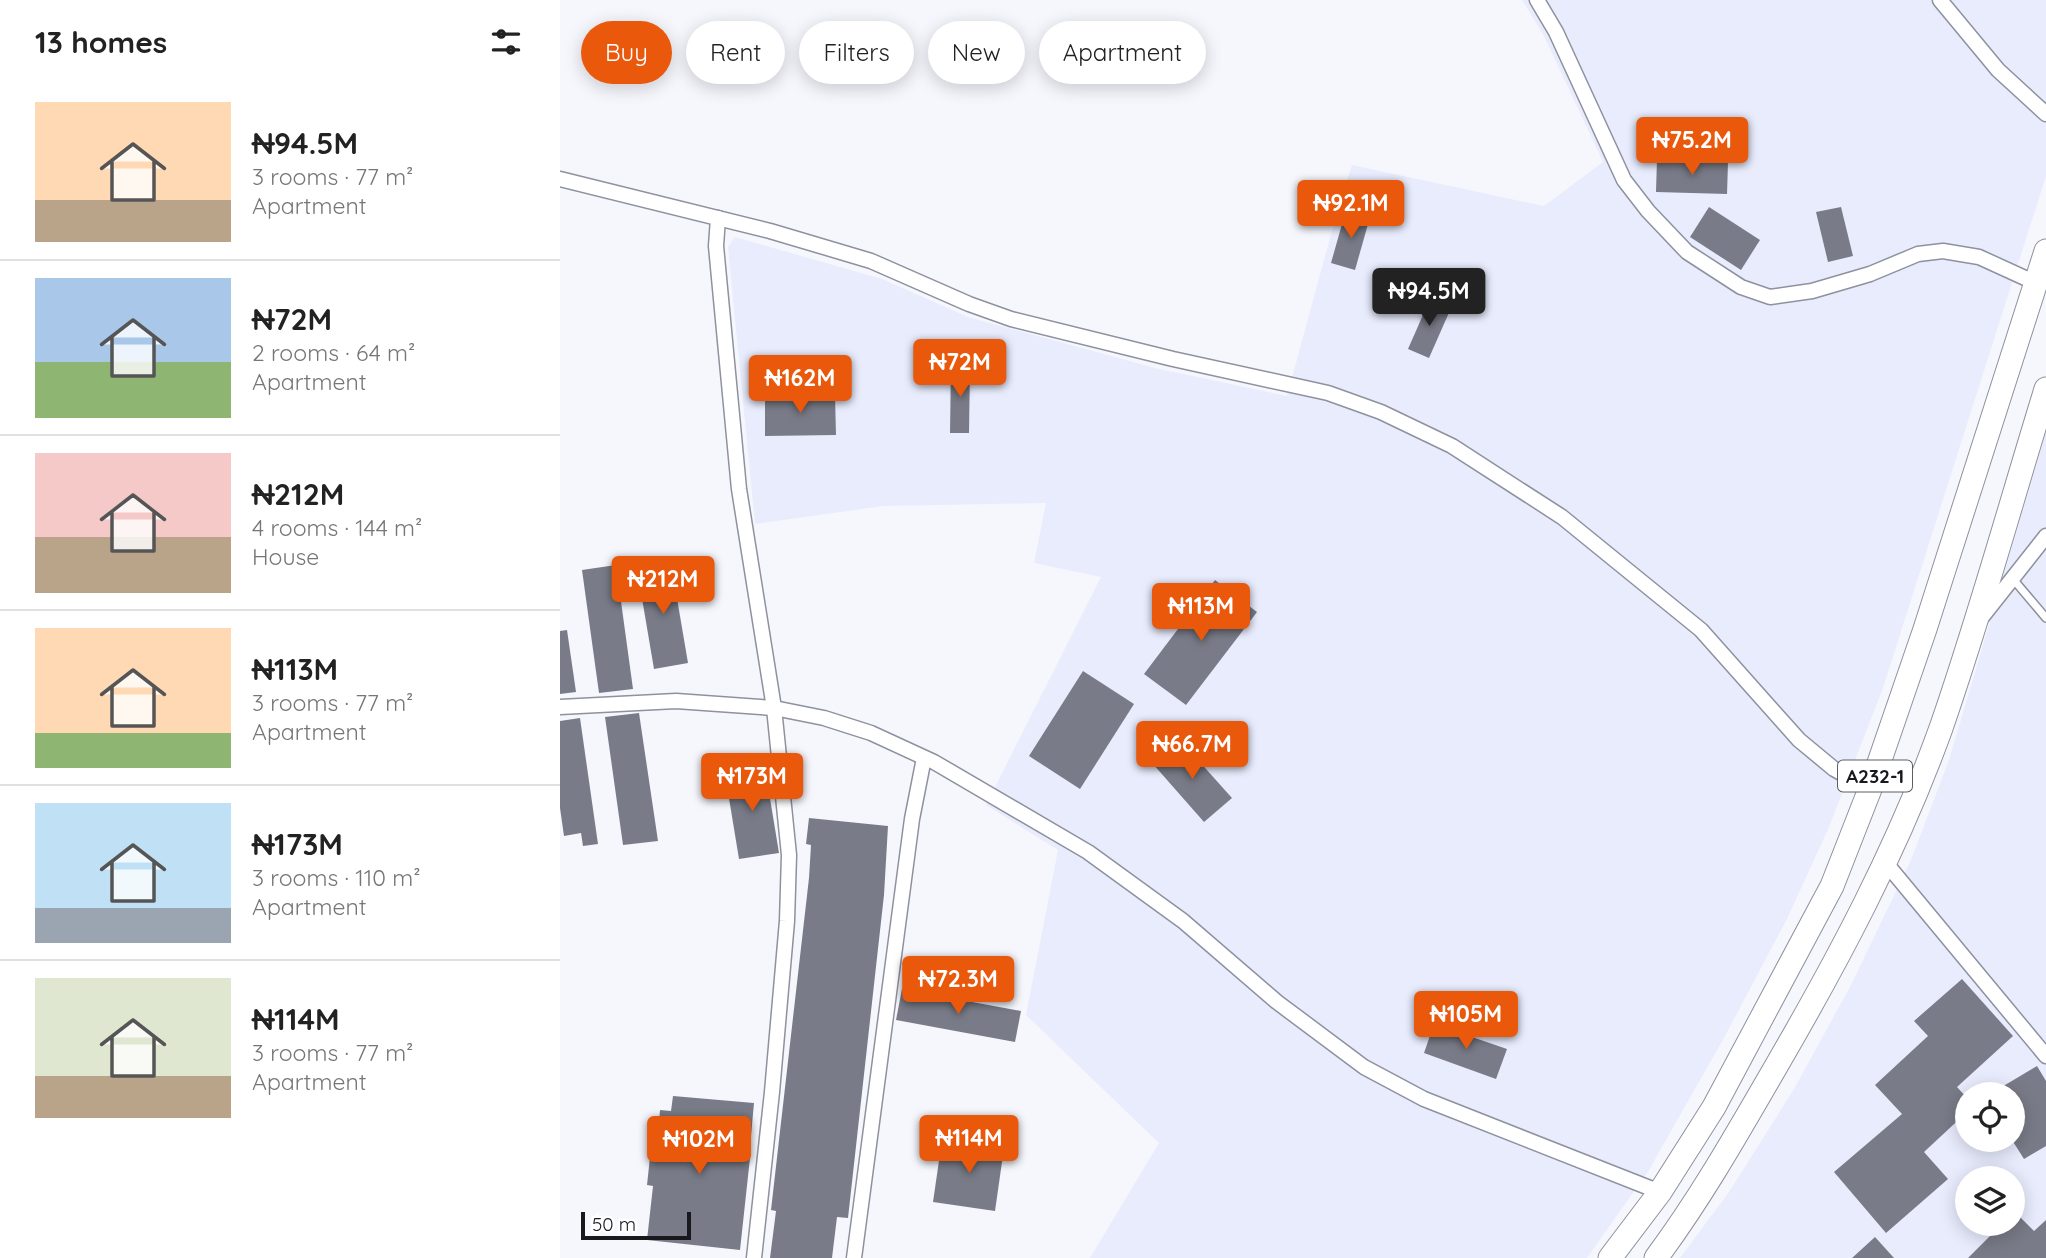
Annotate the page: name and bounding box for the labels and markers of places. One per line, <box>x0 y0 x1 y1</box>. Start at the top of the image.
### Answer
pin: ₦75.2M <box>1635 118 1749 177</box>
pin: ₦92.1M <box>1294 180 1408 240</box>
pin: ₦94.5M <box>1372 268 1486 328</box>
pin: ₦72M <box>919 340 1001 399</box>
pin: ₦162M <box>751 356 849 415</box>
pin: ₦212M <box>614 556 712 616</box>
pin: ₦113M <box>1152 584 1250 643</box>
pin: ₦66.7M <box>1135 722 1249 781</box>
pin: ₦173M <box>703 754 801 813</box>
pin: ₦72.3M <box>901 956 1015 1016</box>
pin: ₦105M <box>1417 992 1515 1051</box>
pin: ₦102M <box>650 1116 748 1176</box>
pin: ₦114M <box>920 1116 1018 1175</box>

